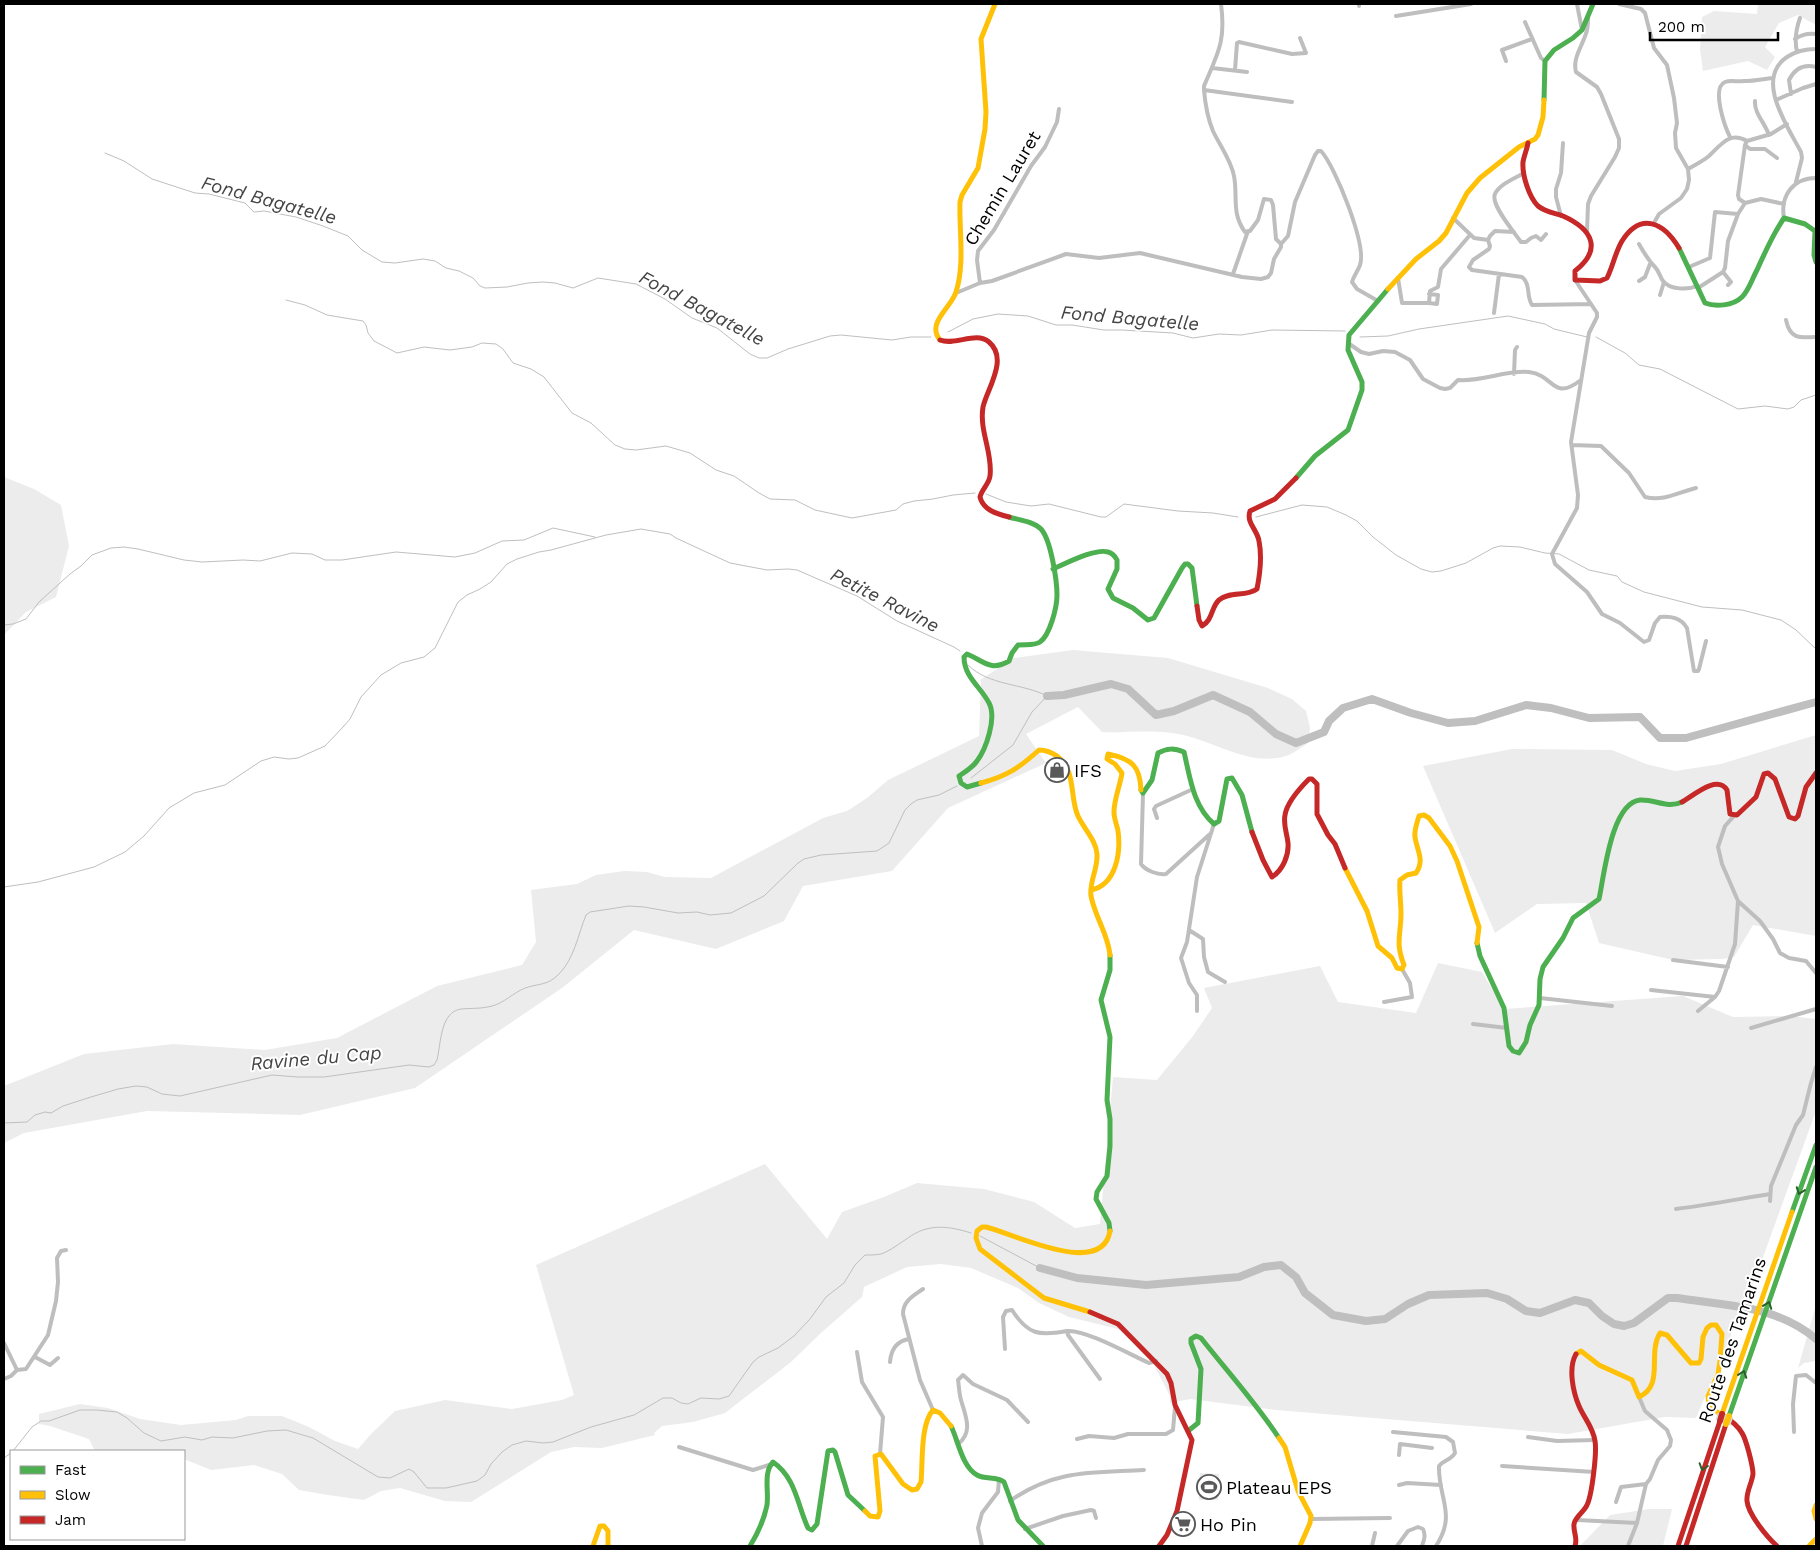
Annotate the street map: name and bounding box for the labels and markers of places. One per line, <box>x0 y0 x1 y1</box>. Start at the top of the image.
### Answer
shop icon: IFS <box>1044 757 1070 783</box>
place label: IFS <box>1074 760 1102 781</box>
sports icon: Plateau EPS <box>1196 1474 1222 1500</box>
place label: Plateau EPS <box>1226 1477 1332 1498</box>
supermarket icon: Ho Pin <box>1170 1511 1196 1537</box>
place label: Ho Pin <box>1200 1514 1257 1535</box>

